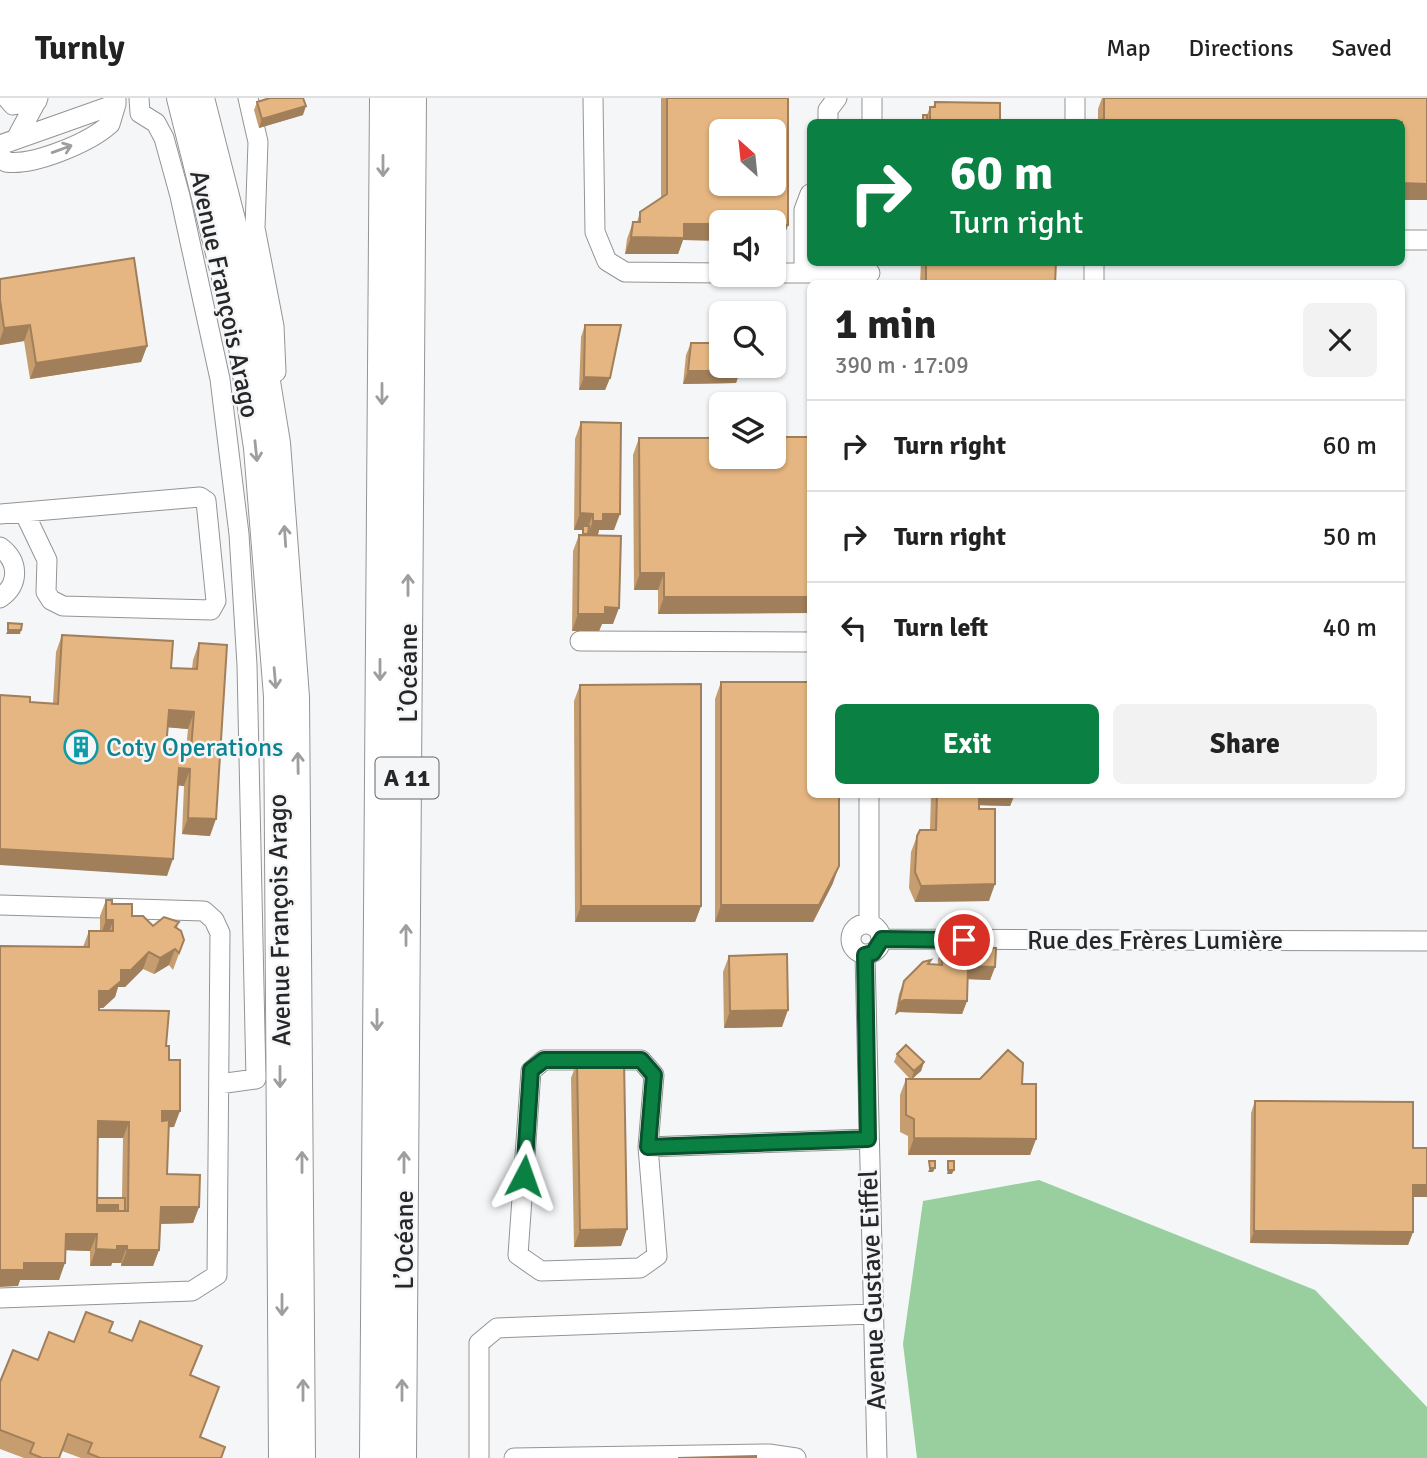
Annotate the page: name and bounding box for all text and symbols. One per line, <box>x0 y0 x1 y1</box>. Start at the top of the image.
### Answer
text: Turnly <box>35 28 125 69</box>
text: Map <box>1106 33 1151 63</box>
text: Directions <box>1189 33 1294 63</box>
text: Saved <box>1332 33 1392 63</box>
north arrow <box>709 119 786 196</box>
map controls <box>709 119 786 469</box>
one-way arrow <box>51 142 73 154</box>
text: 60 m <box>950 143 1053 203</box>
icon: right <box>835 147 926 238</box>
one-way arrow <box>377 154 390 177</box>
street label: Avenue François Arago <box>182 168 266 421</box>
text: Turn right <box>950 203 1083 242</box>
button: sound <box>709 210 786 287</box>
text: 1 min <box>835 299 936 350</box>
button: search <box>709 301 786 378</box>
button: close <box>1303 303 1377 377</box>
text: 390 m · 17:09 <box>835 351 969 380</box>
one-way arrow <box>375 382 389 405</box>
button: layers <box>709 392 786 469</box>
icon: right <box>835 427 873 465</box>
text: Turn right <box>894 430 1006 462</box>
text: 60 m <box>1322 430 1377 462</box>
one-way arrow <box>250 440 263 462</box>
icon: right <box>835 518 873 556</box>
text: Turn right <box>894 521 1006 553</box>
text: 50 m <box>1322 521 1377 553</box>
one-way arrow <box>278 525 291 548</box>
one-way arrow <box>401 574 415 597</box>
icon: left <box>835 609 873 647</box>
text: Turn left <box>894 612 988 644</box>
text: 40 m <box>1322 612 1377 644</box>
street label: L’Océane <box>393 623 425 723</box>
one-way arrow <box>373 658 387 681</box>
one-way arrow <box>269 666 282 689</box>
button: Exit <box>835 704 1099 784</box>
button: Share <box>1113 704 1377 784</box>
building icon: Coty Operations <box>62 728 100 766</box>
place label: Coty Operations <box>106 732 284 764</box>
one-way arrow <box>291 752 304 775</box>
road number: A 11 <box>376 758 438 798</box>
street label: Avenue François Arago <box>262 794 298 1046</box>
pin <box>934 910 994 970</box>
icon: arrive <box>945 921 983 959</box>
one-way arrow <box>399 924 413 947</box>
street label: Rue des Frères Lumière <box>1027 925 1283 957</box>
one-way arrow <box>370 1008 384 1031</box>
one-way arrow <box>273 1065 287 1088</box>
position arrow <box>487 1139 561 1213</box>
one-way arrow <box>295 1151 309 1174</box>
one-way arrow <box>397 1151 411 1174</box>
street label: Avenue Gustave Eiffel <box>853 1169 893 1411</box>
street label: L’Océane <box>389 1190 421 1290</box>
one-way arrow <box>275 1293 289 1316</box>
one-way arrow <box>296 1379 310 1402</box>
one-way arrow <box>395 1379 409 1402</box>

